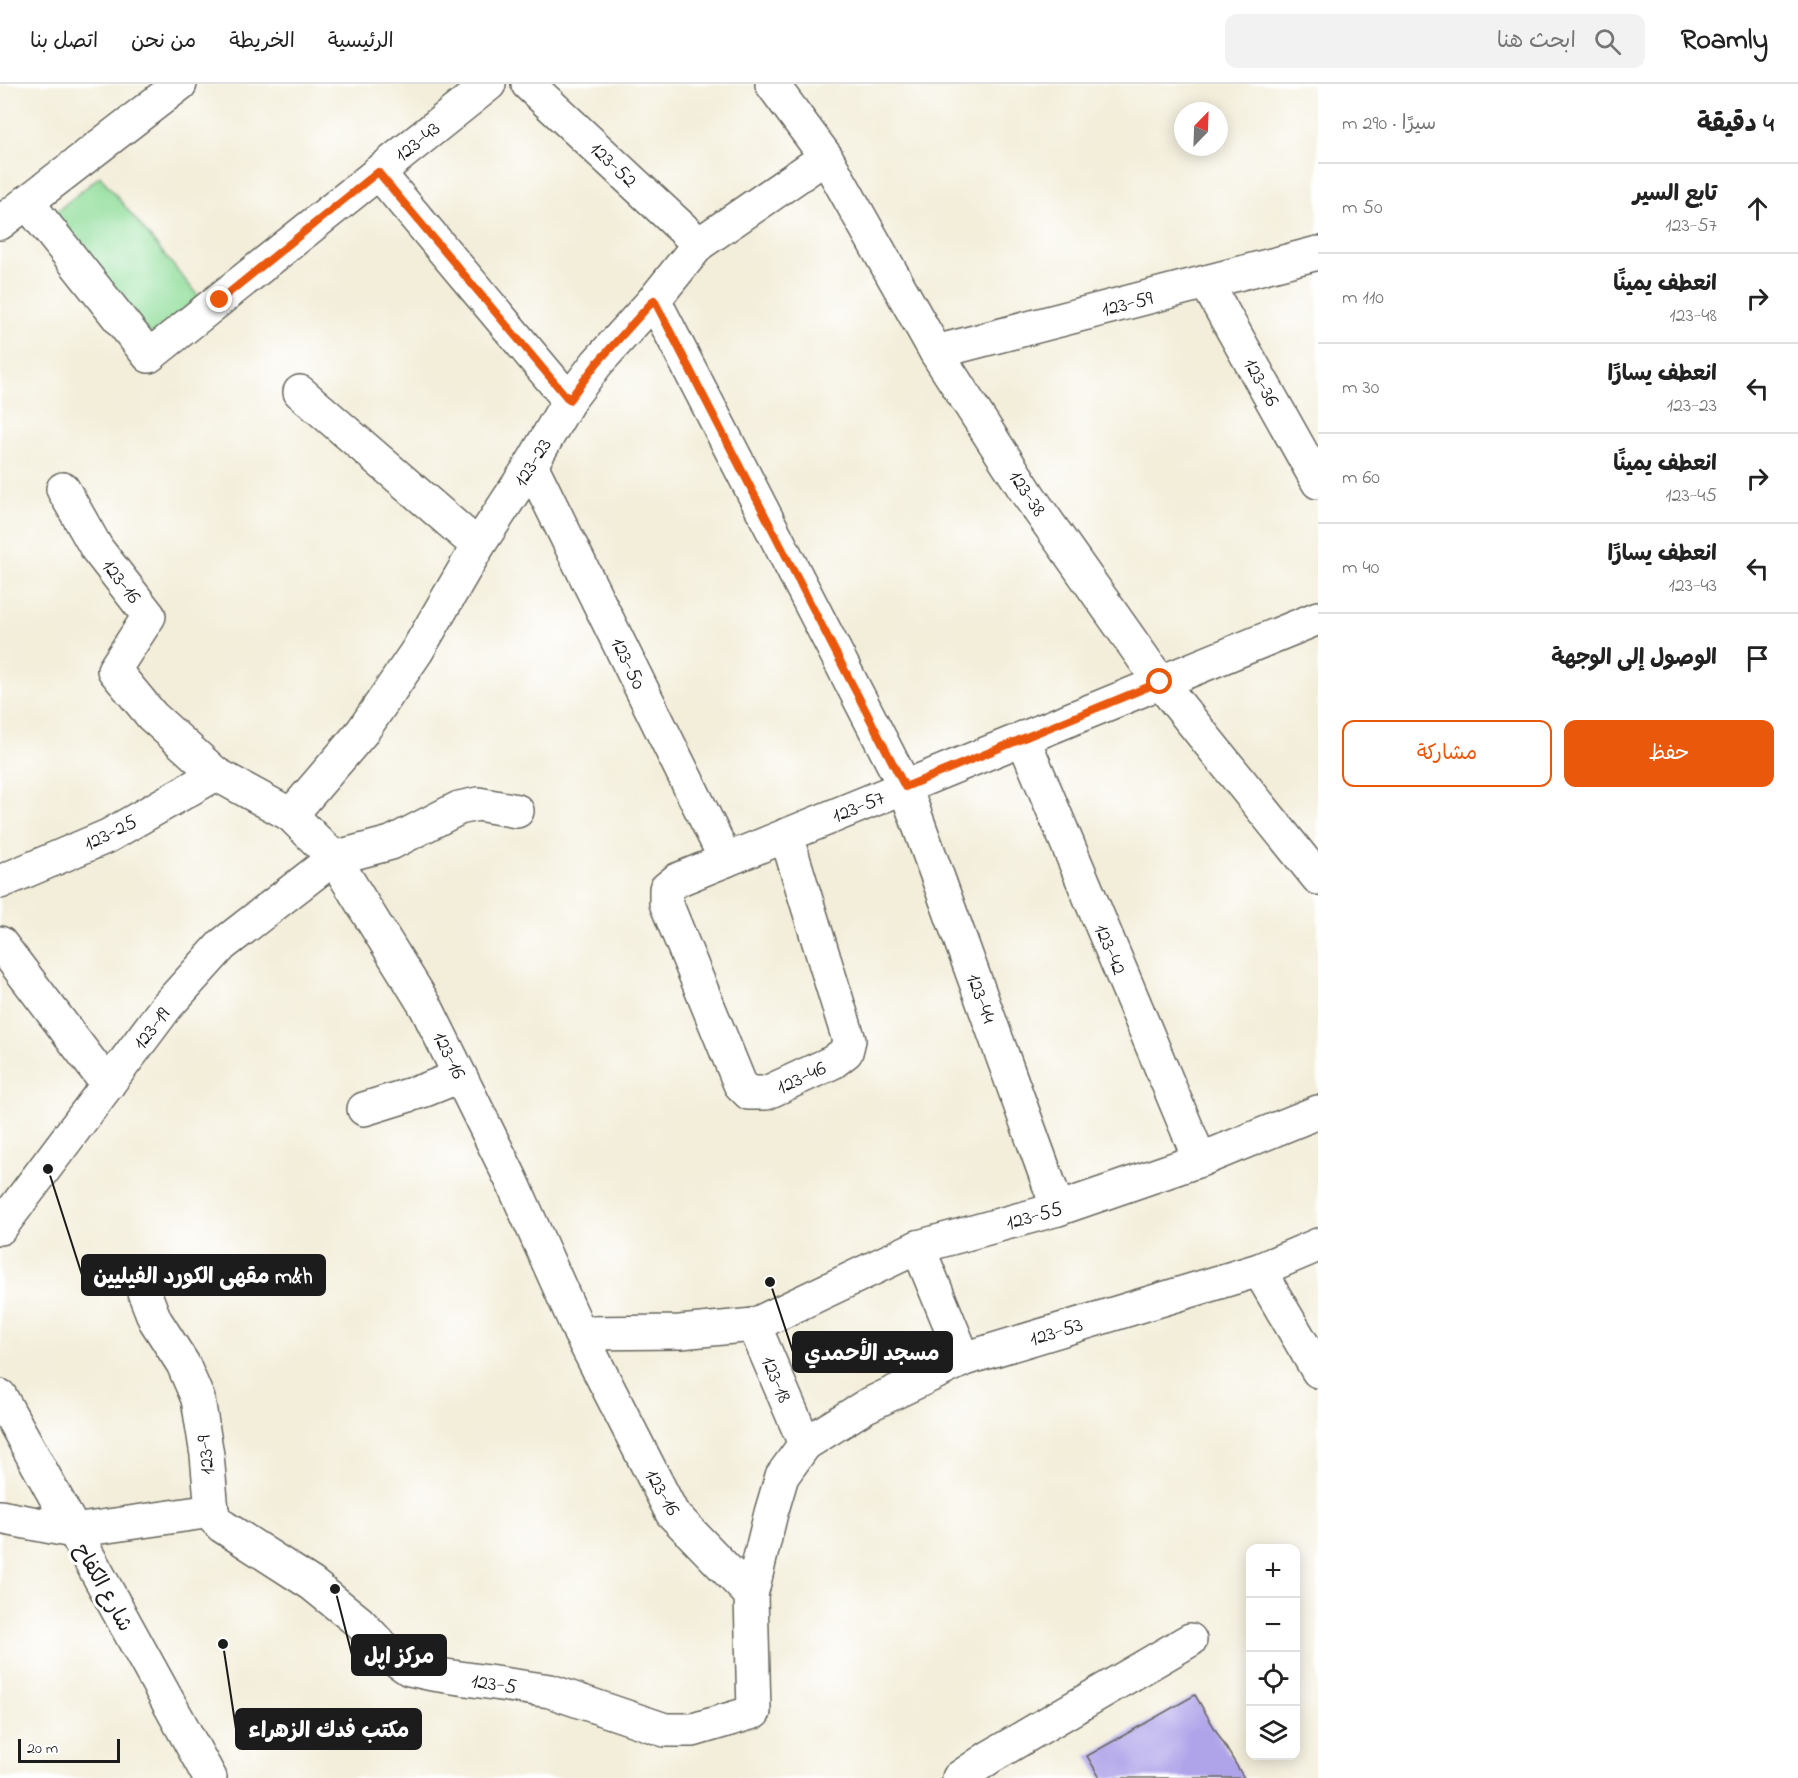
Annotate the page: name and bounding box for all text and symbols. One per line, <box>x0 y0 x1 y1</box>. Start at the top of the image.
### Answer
search box <box>1225 14 1645 68</box>
text: Roamly <box>1681 21 1768 62</box>
icon: search <box>1591 25 1624 58</box>
text: ابحث هنا <box>1497 26 1576 58</box>
text: اتصل بنا <box>30 27 98 57</box>
text: من نحن <box>131 27 196 57</box>
text: الخريطة <box>229 27 295 57</box>
text: الرئيسية <box>328 27 394 57</box>
north arrow <box>1174 102 1228 156</box>
text: 4 دقيقة <box>1697 106 1774 144</box>
text: سيرًا · 290 m <box>1342 110 1436 139</box>
street label: 123-43 <box>389 115 448 170</box>
street label: 123-52 <box>582 135 643 196</box>
text: تابع السير <box>1633 179 1717 211</box>
icon: ahead <box>1741 192 1774 225</box>
text: 50 m <box>1342 194 1383 223</box>
text: 123-57 <box>1665 212 1717 241</box>
text: انعطف يمينًا <box>1613 269 1717 301</box>
icon: right <box>1741 282 1774 315</box>
street label: 123-59 <box>1099 284 1157 326</box>
text: 110 m <box>1342 284 1384 313</box>
route end <box>206 286 232 312</box>
text: 123-48 <box>1669 302 1717 331</box>
street label: 123-36 <box>1235 353 1286 413</box>
text: انعطف يسارًا <box>1608 359 1717 391</box>
icon: left <box>1741 372 1774 405</box>
text: 30 m <box>1342 374 1379 403</box>
text: 123-23 <box>1667 392 1717 421</box>
street label: 123-23 <box>507 433 560 493</box>
text: انعطف يمينًا <box>1613 449 1717 481</box>
icon: right <box>1741 462 1774 495</box>
text: 60 m <box>1342 464 1380 493</box>
street label: 123-38 <box>1000 465 1053 523</box>
text: 123-45 <box>1665 482 1717 511</box>
text: انعطف يسارًا <box>1608 539 1717 571</box>
icon: left <box>1741 552 1774 585</box>
street label: 123-16 <box>93 553 148 611</box>
text: 40 m <box>1342 554 1379 583</box>
text: 123-43 <box>1668 572 1717 601</box>
street label: 123-50 <box>602 633 653 695</box>
icon: arrive <box>1741 642 1774 675</box>
text: الوصول إلى الوجهة <box>1551 643 1717 675</box>
route start <box>1146 668 1172 694</box>
button: مشاركة <box>1342 720 1552 787</box>
button: حفظ <box>1564 720 1774 787</box>
street label: 123-57 <box>828 784 890 832</box>
street label: 123-25 <box>79 808 143 860</box>
street label: 123-42 <box>1085 920 1133 980</box>
street label: 123-44 <box>957 970 1003 1028</box>
street label: 123-19 <box>127 1001 179 1057</box>
street label: 123-16 <box>424 1027 473 1085</box>
street label: 123-46 <box>772 1054 832 1103</box>
street label: 123-55 <box>1003 1195 1066 1239</box>
callout: مقهى الكورد الفيليين m&h <box>82 1255 325 1295</box>
text: مقهى الكورد الفيليين m&h <box>93 1262 313 1294</box>
street label: 123-53 <box>1026 1311 1087 1355</box>
callout: مسجد الأحمدي <box>793 1332 952 1372</box>
text: مسجد الأحمدي <box>804 1338 940 1371</box>
street label: 123-18 <box>752 1352 798 1408</box>
street label: 123-9 <box>190 1433 224 1476</box>
street label: 123-16 <box>636 1464 687 1522</box>
street label: شارع الكفاح <box>66 1538 139 1638</box>
map controls <box>1246 1544 1300 1760</box>
button: + <box>1246 1544 1300 1598</box>
button: − <box>1246 1598 1300 1652</box>
callout: مركز اپل <box>352 1635 446 1675</box>
text: مركز اپل <box>364 1642 434 1674</box>
button: locate <box>1246 1652 1300 1706</box>
street label: 123-5 <box>469 1667 518 1703</box>
button: layers <box>1246 1706 1300 1760</box>
callout: مكتب فدك الزهراء <box>236 1709 421 1749</box>
text: مكتب فدك الزهراء <box>249 1716 409 1748</box>
scale bar <box>18 1736 120 1764</box>
text: 20 m <box>27 1737 58 1761</box>

